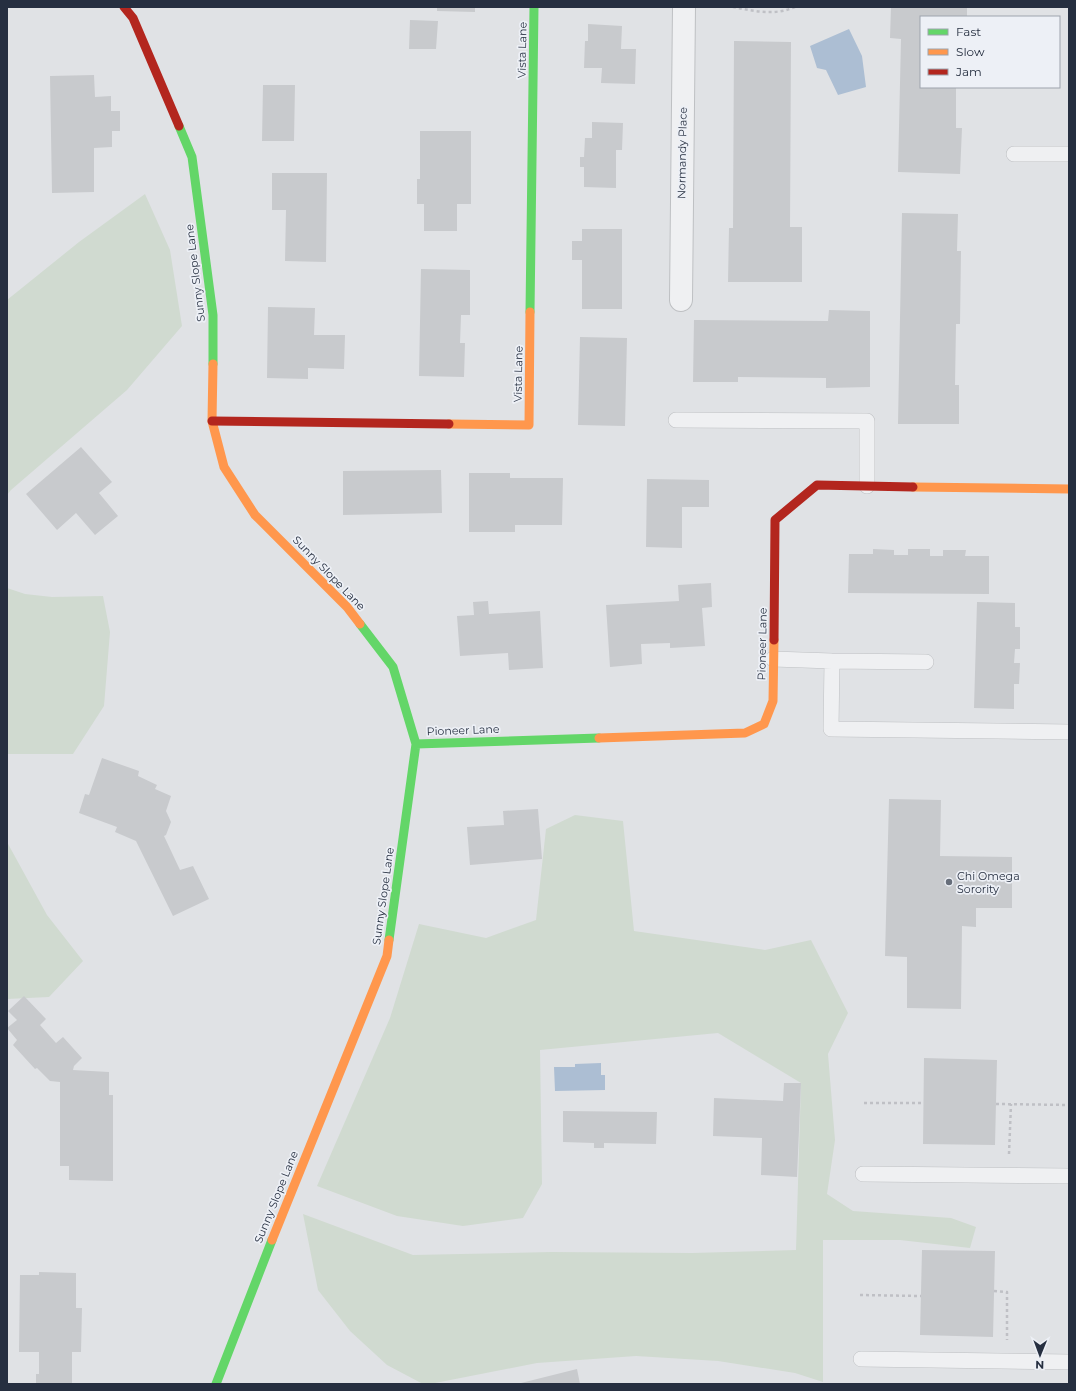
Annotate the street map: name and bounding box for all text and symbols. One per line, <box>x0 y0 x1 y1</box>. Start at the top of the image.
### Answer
legend <box>920 16 1060 88</box>
street label: Vista Lane <box>515 21 529 78</box>
text: Fast <box>956 24 981 39</box>
text: Slow <box>956 44 985 59</box>
text: Jam <box>955 64 982 79</box>
street label: Normandy Place <box>674 106 690 199</box>
street label: Sunny Slope Lane <box>182 223 208 323</box>
street label: Vista Lane <box>511 345 525 402</box>
street label: Sunny Slope Lane <box>290 533 368 613</box>
street label: Pioneer Lane <box>754 607 770 681</box>
street label: Pioneer Lane <box>426 722 500 738</box>
street label: Sunny Slope Lane <box>369 846 397 946</box>
place label: Chi Omega Sorority <box>957 869 1020 896</box>
marker: Chi Omega Sorority <box>944 877 954 887</box>
street label: Sunny Slope Lane <box>251 1148 301 1245</box>
north arrow <box>1020 1335 1060 1375</box>
text: N <box>1035 1358 1044 1372</box>

